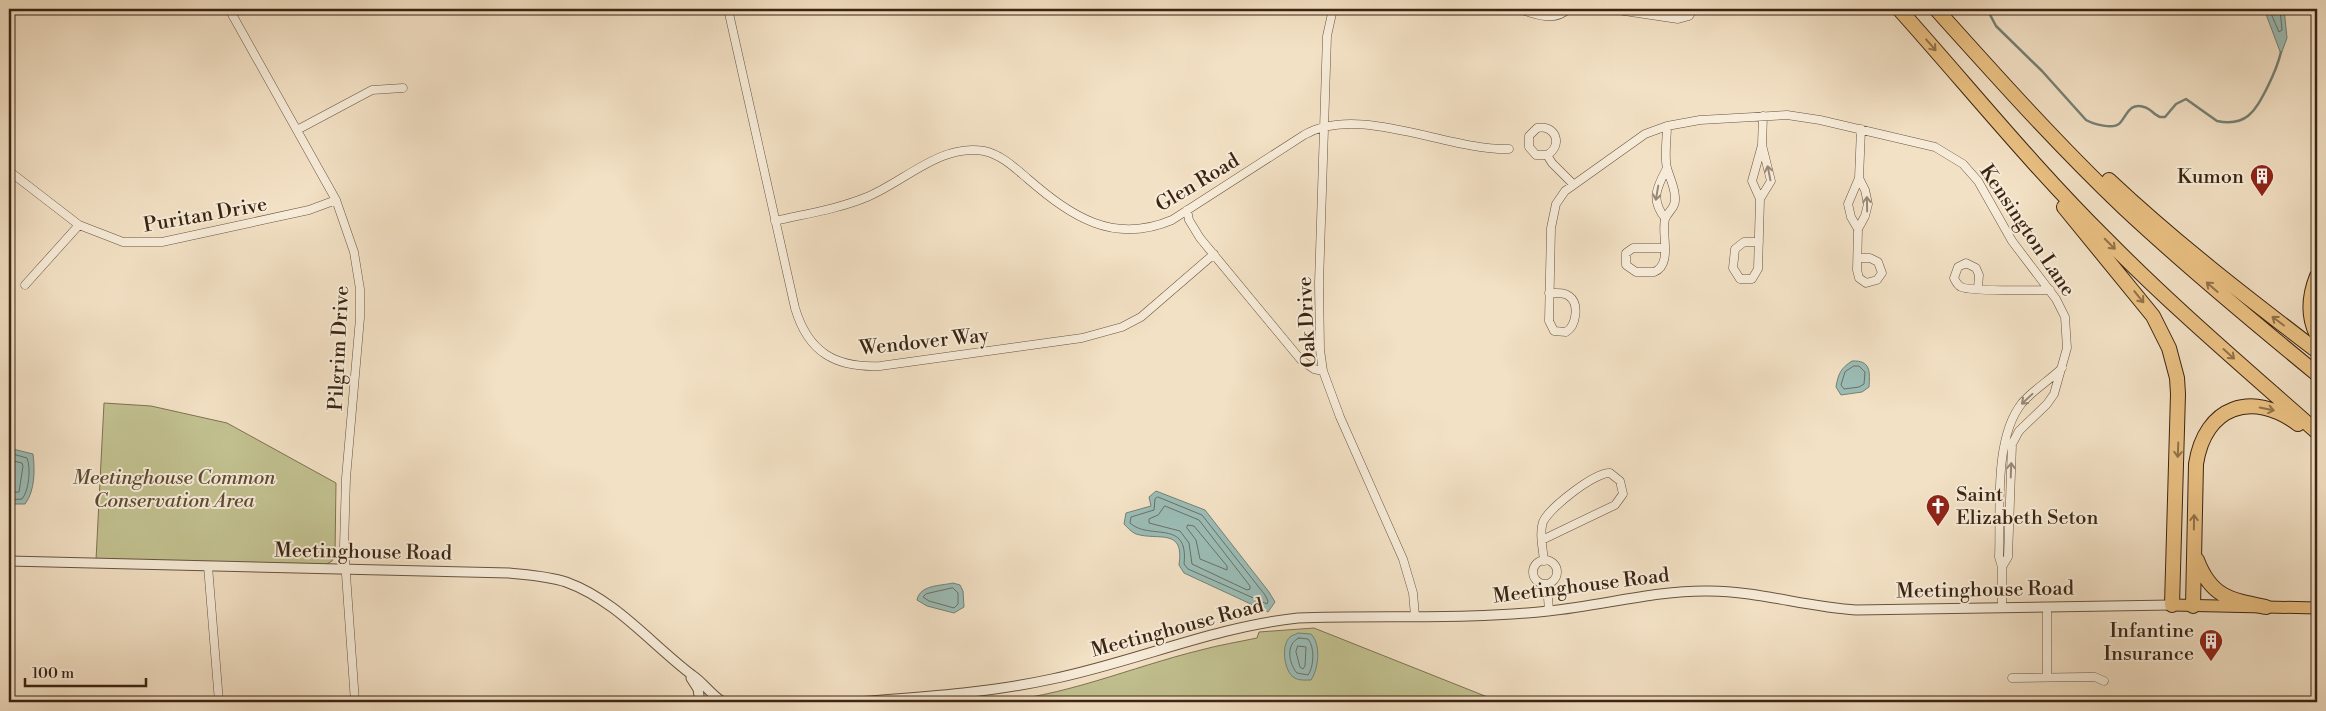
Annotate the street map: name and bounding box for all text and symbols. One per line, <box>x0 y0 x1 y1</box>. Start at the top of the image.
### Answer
one-way arrow <box>1925 39 1937 52</box>
street label: Glen Road <box>1151 148 1245 218</box>
street label: Kensington Lane <box>1973 160 2080 302</box>
building icon: Kumon <box>2249 163 2275 197</box>
place label: Kumon <box>2177 165 2244 190</box>
one-way arrow <box>1764 166 1773 182</box>
one-way arrow <box>1652 185 1662 201</box>
street label: Puritan Drive <box>141 192 269 239</box>
one-way arrow <box>1862 196 1872 212</box>
one-way arrow <box>2104 238 2116 250</box>
street label: Oak Drive <box>1293 276 1322 368</box>
one-way arrow <box>2206 281 2219 293</box>
street label: Pilgrim Drive <box>324 285 355 411</box>
one-way arrow <box>2134 290 2145 303</box>
one-way arrow <box>2271 316 2285 326</box>
street label: Wendover Way <box>857 323 990 362</box>
one-way arrow <box>2223 348 2236 360</box>
one-way arrow <box>2021 393 2033 405</box>
one-way arrow <box>2259 405 2275 414</box>
one-way arrow <box>2173 442 2183 458</box>
one-way arrow <box>2006 462 2015 478</box>
park label: Meetinghouse Common Conservation Area <box>73 466 276 514</box>
place label: Saint Elizabeth Seton <box>1956 483 2099 531</box>
church icon: Saint Elizabeth Seton <box>1925 493 1951 527</box>
one-way arrow <box>2189 514 2199 530</box>
street label: Meetinghouse Road <box>274 538 453 567</box>
street label: Meetinghouse Road <box>1491 563 1672 610</box>
street label: Meetinghouse Road <box>1896 576 2075 605</box>
street label: Meetinghouse Road <box>1088 593 1267 664</box>
place label: Infantine Insurance <box>2104 619 2194 667</box>
building icon: Infantine Insurance <box>2198 628 2224 662</box>
scale bar <box>25 656 146 688</box>
text: 100 m <box>32 664 74 683</box>

